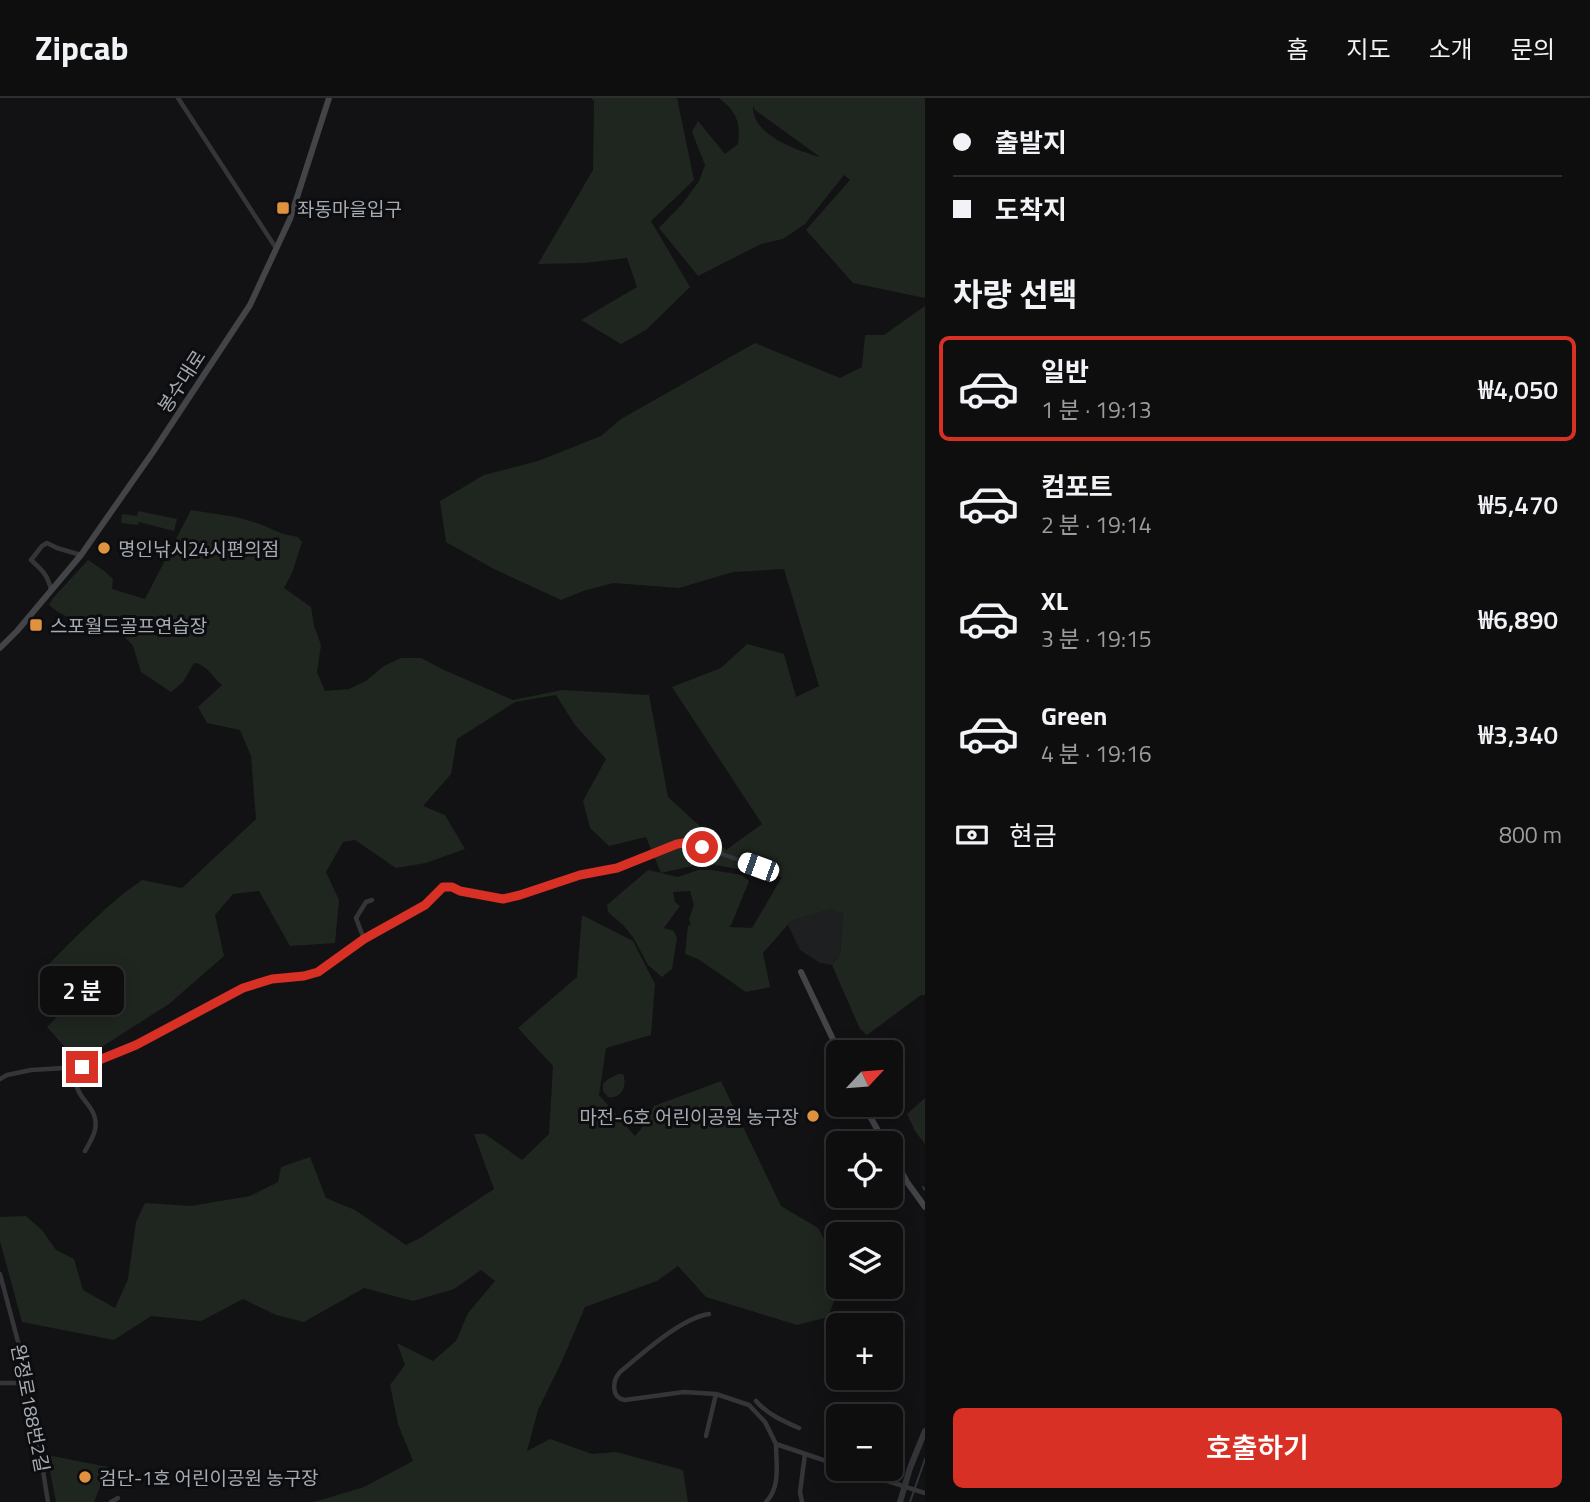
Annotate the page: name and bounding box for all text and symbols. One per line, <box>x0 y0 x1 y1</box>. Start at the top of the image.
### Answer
text: Zipcab <box>35 23 129 73</box>
text: 홈 <box>1286 31 1308 67</box>
text: 지도 <box>1346 31 1391 67</box>
text: 소개 <box>1429 31 1473 67</box>
text: 문의 <box>1511 31 1555 67</box>
text: 출발지 <box>995 123 1067 162</box>
text: 도착지 <box>995 190 1067 229</box>
place label: 좌동마을입구 <box>297 194 402 223</box>
marker: 좌동마을입구 <box>275 200 291 216</box>
text: 차량 선택 <box>953 270 1078 318</box>
street label: 봉수대로 <box>150 344 212 418</box>
text: 일반 <box>1041 352 1089 391</box>
icon: car <box>957 357 1020 420</box>
text: ₩4,050 <box>1478 370 1558 409</box>
text: 1 분 · 19:13 <box>1041 392 1152 427</box>
text: 컴포트 <box>1041 467 1113 506</box>
icon: car <box>957 472 1020 535</box>
text: ₩5,470 <box>1478 485 1558 524</box>
text: 2 분 · 19:14 <box>1041 507 1152 542</box>
place label: 명인낚시24시편의점 <box>118 534 279 563</box>
marker: 명인낚시24시편의점 <box>96 540 112 556</box>
text: XL <box>1041 581 1068 620</box>
icon: car <box>957 587 1020 650</box>
text: ₩6,890 <box>1478 600 1558 639</box>
place label: 스포월드골프연습장 <box>50 611 207 640</box>
marker: 스포월드골프연습장 <box>28 617 44 633</box>
text: 3 분 · 19:15 <box>1041 621 1152 656</box>
text: Green <box>1041 696 1107 735</box>
icon: car <box>957 702 1020 765</box>
text: ₩3,340 <box>1478 715 1558 754</box>
text: 4 분 · 19:16 <box>1041 736 1152 771</box>
icon: cash <box>953 816 991 854</box>
text: 현금 <box>1009 816 1057 855</box>
text: 800 m <box>1499 817 1562 852</box>
route start <box>686 831 718 863</box>
car <box>735 850 782 884</box>
callout: 2 분 <box>40 965 124 1014</box>
text: 2 분 <box>62 973 102 1008</box>
north arrow <box>826 1040 903 1116</box>
map controls <box>826 1040 903 1481</box>
route end <box>66 1051 98 1083</box>
place label: 마전-6호 어린이공원 농구장 <box>579 1102 799 1131</box>
marker: 마전-6호 어린이공원 농구장 <box>805 1108 821 1124</box>
button: locate <box>826 1131 903 1208</box>
button: layers <box>826 1222 903 1299</box>
button: + <box>826 1313 903 1390</box>
street label: 완정로188번2길 <box>4 1341 58 1475</box>
button: − <box>826 1404 903 1481</box>
button: 호출하기 <box>953 1408 1562 1488</box>
place label: 검단-1호 어린이공원 농구장 <box>99 1463 319 1492</box>
marker: 검단-1호 어린이공원 농구장 <box>77 1469 93 1485</box>

